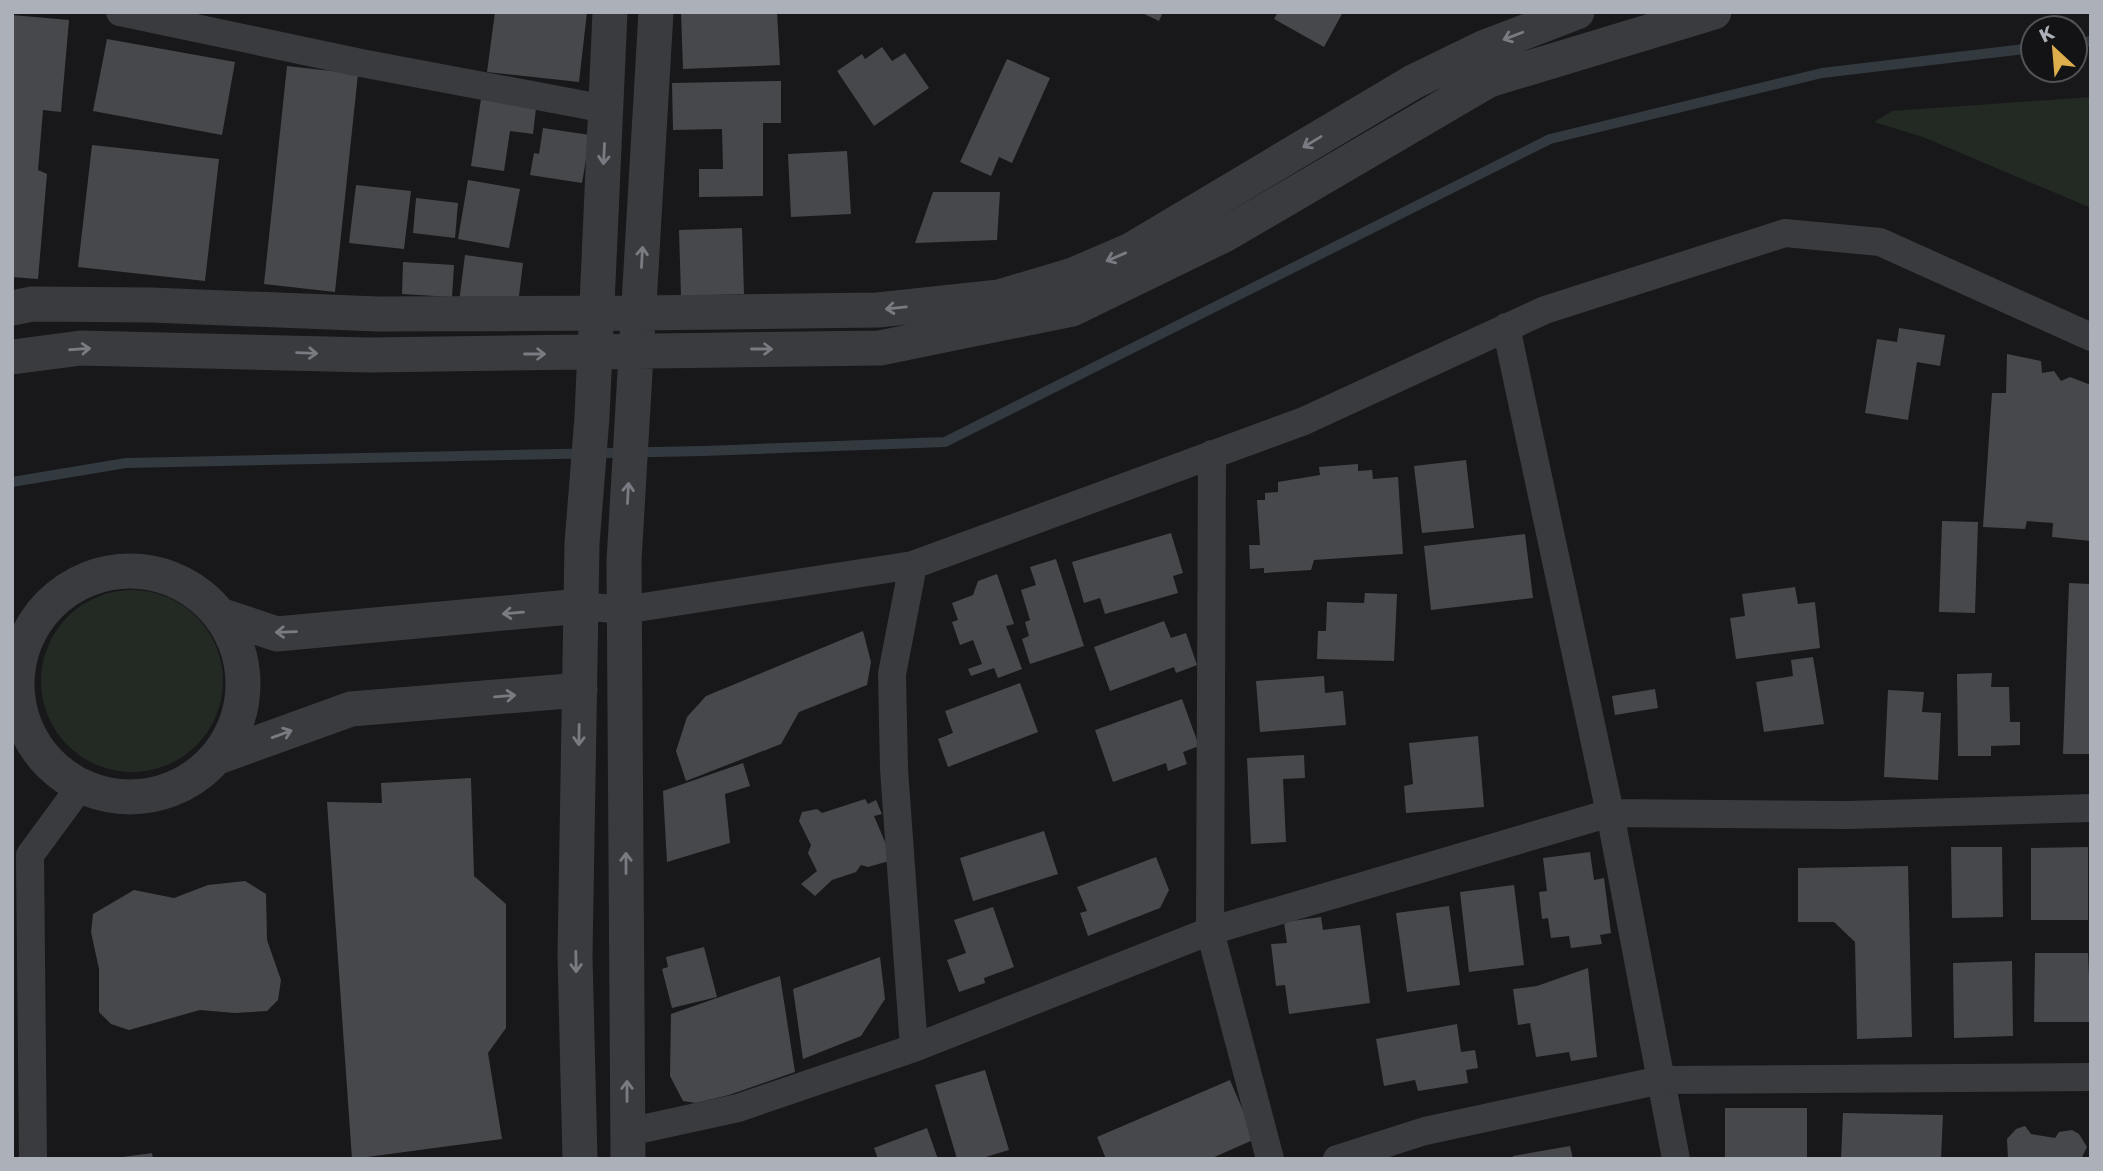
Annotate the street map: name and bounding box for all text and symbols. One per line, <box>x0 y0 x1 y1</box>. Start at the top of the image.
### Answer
north arrow <box>2019 14 2089 84</box>
text: K <box>2035 20 2058 47</box>
one-way arrow <box>1502 31 1524 43</box>
one-way arrow <box>1302 135 1322 149</box>
one-way arrow <box>597 142 610 165</box>
one-way arrow <box>636 246 649 269</box>
one-way arrow <box>1105 251 1127 264</box>
one-way arrow <box>885 302 908 315</box>
one-way arrow <box>68 342 91 355</box>
one-way arrow <box>750 342 773 356</box>
one-way arrow <box>296 346 319 359</box>
one-way arrow <box>523 347 546 361</box>
one-way arrow <box>622 482 635 505</box>
one-way arrow <box>502 606 524 619</box>
one-way arrow <box>275 626 298 639</box>
one-way arrow <box>493 689 516 702</box>
one-way arrow <box>572 723 586 746</box>
one-way arrow <box>271 726 293 739</box>
one-way arrow <box>619 852 633 875</box>
one-way arrow <box>569 951 582 974</box>
one-way arrow <box>620 1079 634 1102</box>

